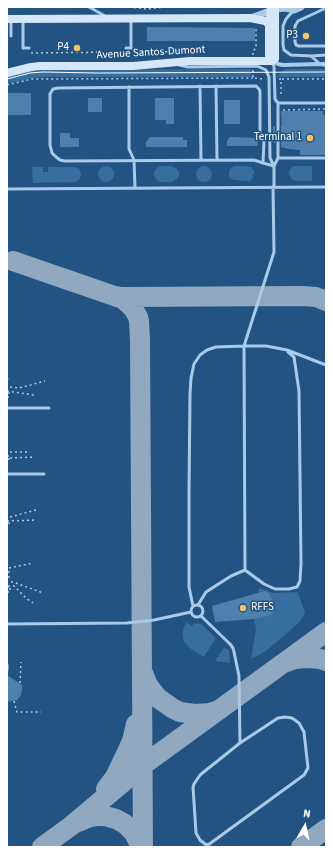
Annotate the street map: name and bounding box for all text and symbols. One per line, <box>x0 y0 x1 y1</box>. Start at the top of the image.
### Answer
place label: P3 <box>286 29 298 43</box>
marker: P3 <box>301 31 311 41</box>
place label: P4 <box>57 41 69 55</box>
marker: P4 <box>72 43 82 53</box>
street label: Avenue Santos-Dumont <box>96 44 206 62</box>
place label: Terminal 1 <box>254 131 302 145</box>
marker: Terminal 1 <box>305 133 315 143</box>
place label: RFFS <box>251 601 274 615</box>
marker: RFFS <box>238 603 248 613</box>
north arrow <box>285 806 325 846</box>
text: N <box>302 806 312 822</box>

